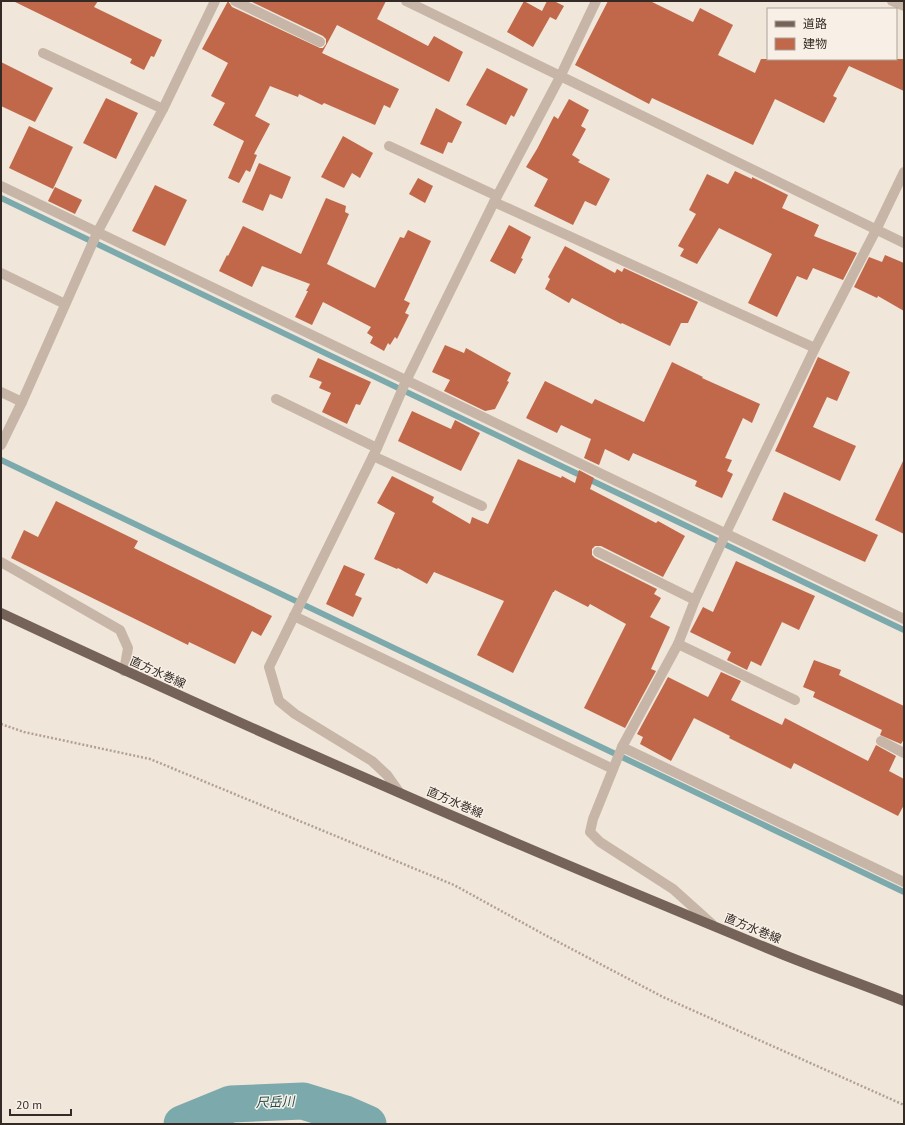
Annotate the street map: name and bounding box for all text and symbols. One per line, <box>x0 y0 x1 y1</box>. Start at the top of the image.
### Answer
legend <box>767 8 897 60</box>
text: 道路 <box>803 16 827 31</box>
text: 建物 <box>803 36 827 51</box>
street label: 直方水巻線 <box>128 653 188 691</box>
street label: 直方水巻線 <box>424 783 486 821</box>
street label: 直方水巻線 <box>722 910 784 946</box>
scale bar <box>10 1091 71 1117</box>
water label: 尺岳川 <box>255 1093 297 1111</box>
text: 20 m <box>16 1097 42 1112</box>

